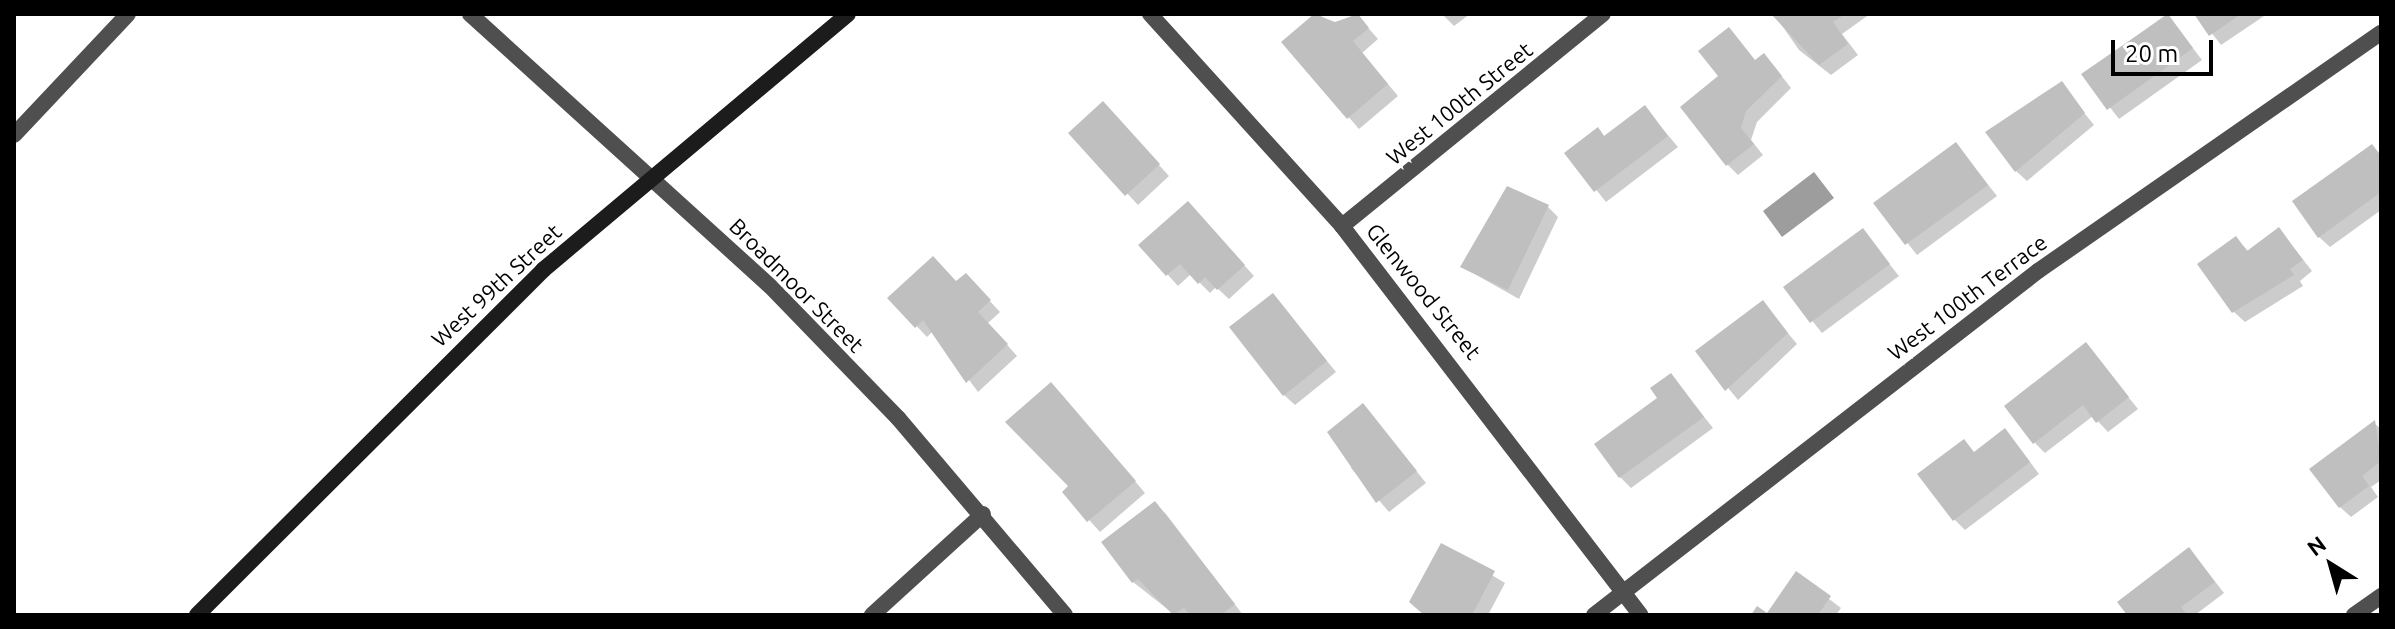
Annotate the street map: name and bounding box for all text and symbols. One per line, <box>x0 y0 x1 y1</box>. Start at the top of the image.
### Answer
scale bar <box>2115 24 2217 74</box>
street label: West 100th Street <box>1381 36 1537 170</box>
text: 20 m <box>2125 40 2178 67</box>
street label: Broadmoor Street <box>724 212 870 358</box>
street label: West 99th Street <box>426 218 566 352</box>
street label: Glenwood Street <box>1361 218 1487 364</box>
street label: West 100th Terrace <box>1882 229 2052 365</box>
north arrow <box>2291 525 2371 605</box>
text: N <box>2302 531 2330 560</box>

